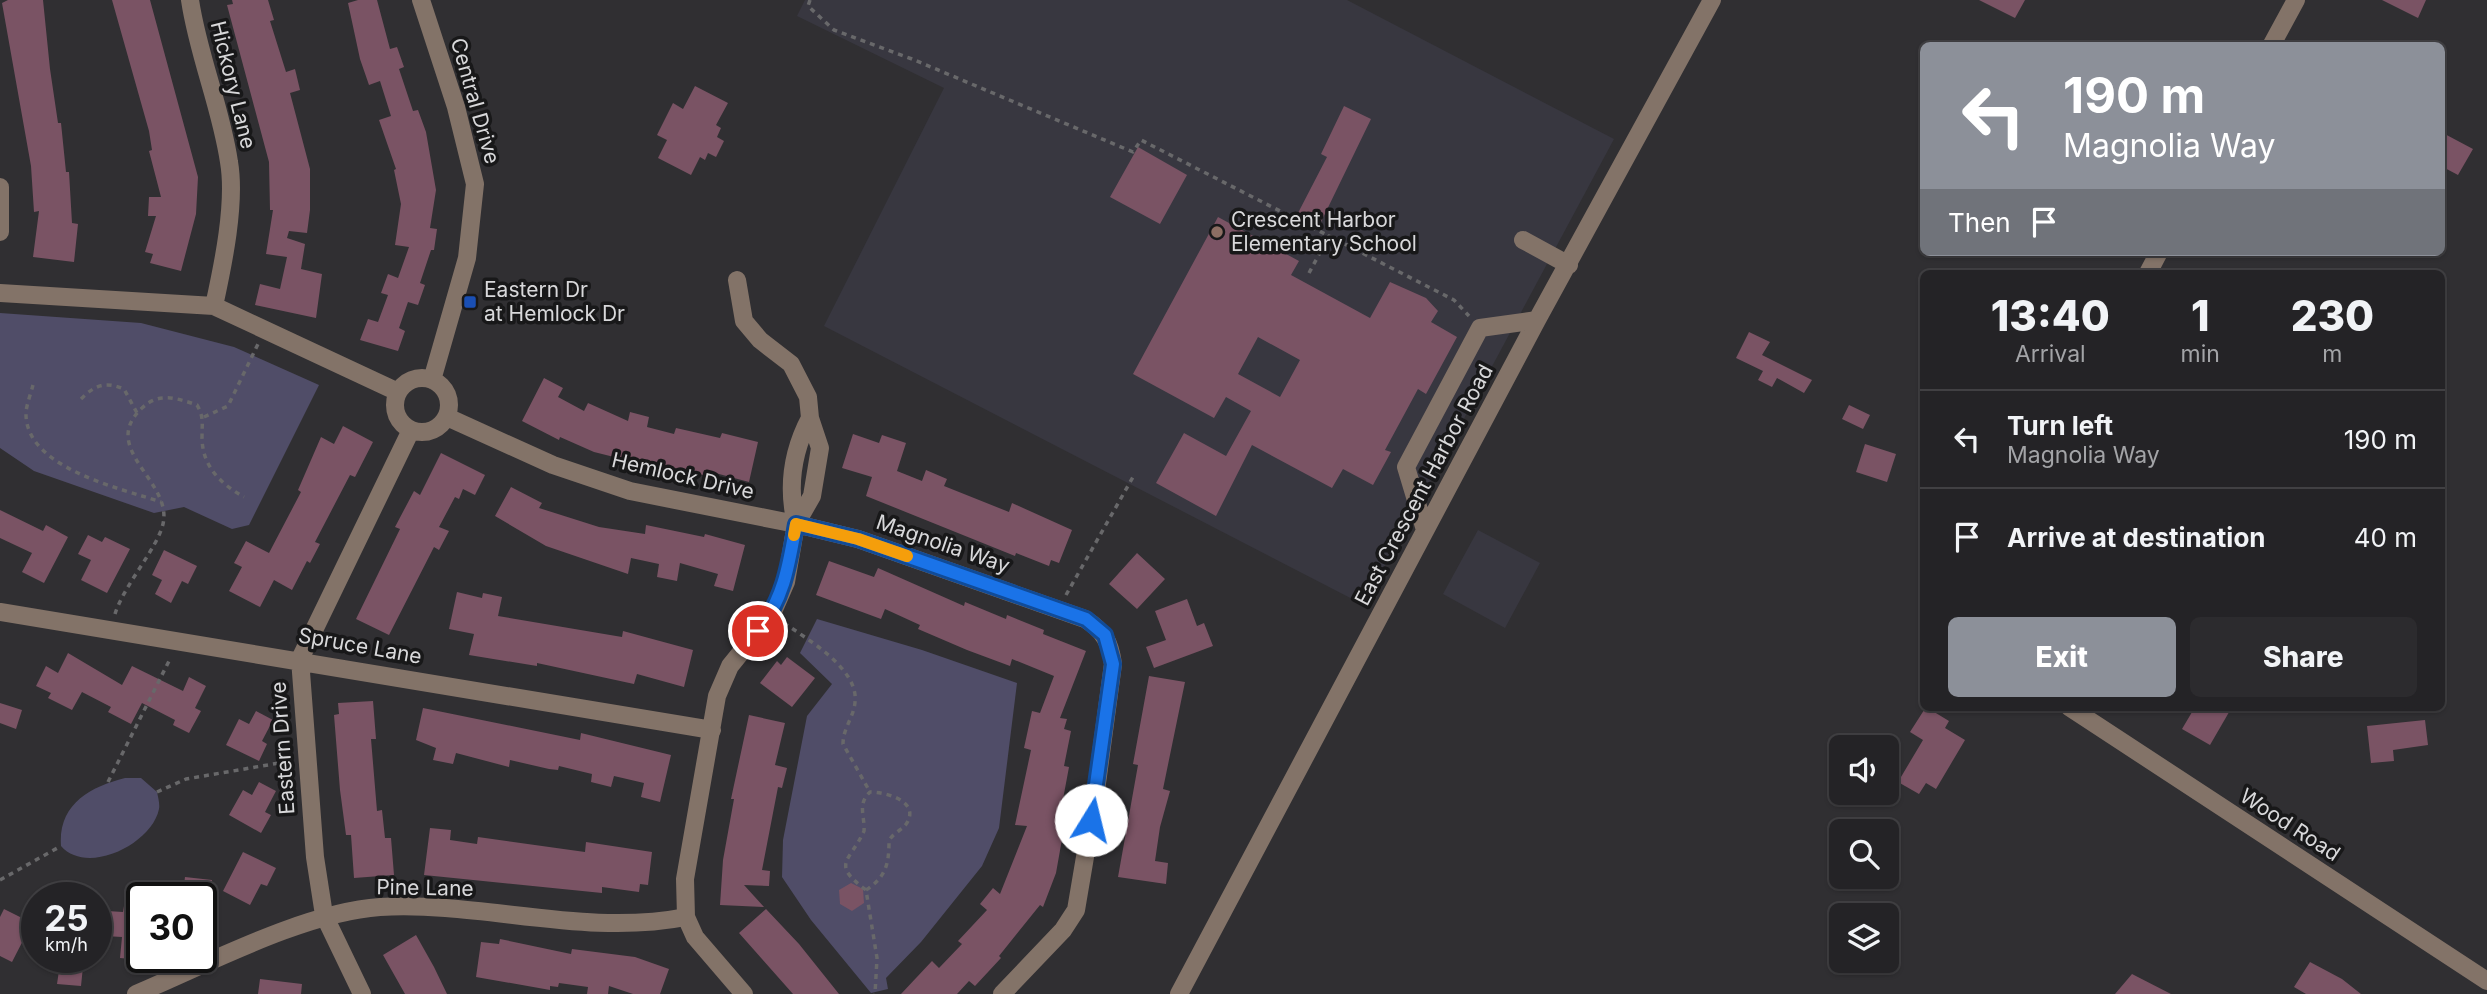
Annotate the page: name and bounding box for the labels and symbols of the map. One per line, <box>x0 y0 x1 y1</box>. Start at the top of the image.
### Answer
street label: Hickory Lane <box>206 18 261 151</box>
street label: Central Drive <box>446 35 505 167</box>
place label: Crescent Harbor Elementary School <box>1231 207 1417 256</box>
marker: Crescent Harbor Elementary School <box>1209 224 1225 240</box>
place label: Eastern Dr at Hemlock Dr <box>484 277 625 326</box>
marker: Eastern Dr at Hemlock Dr <box>462 294 478 310</box>
street label: East Crescent Harbor Road <box>1349 360 1498 610</box>
street label: Hemlock Drive <box>609 447 757 504</box>
street label: Magnolia Way <box>873 509 1013 578</box>
pin <box>728 601 788 661</box>
street label: Spruce Lane <box>296 622 424 669</box>
street label: Eastern Drive <box>265 681 300 815</box>
position arrow <box>1054 783 1128 857</box>
street label: Wood Road <box>2236 783 2345 866</box>
street label: Pine Lane <box>376 874 474 901</box>
speed limit sign: 30 <box>126 882 217 973</box>

